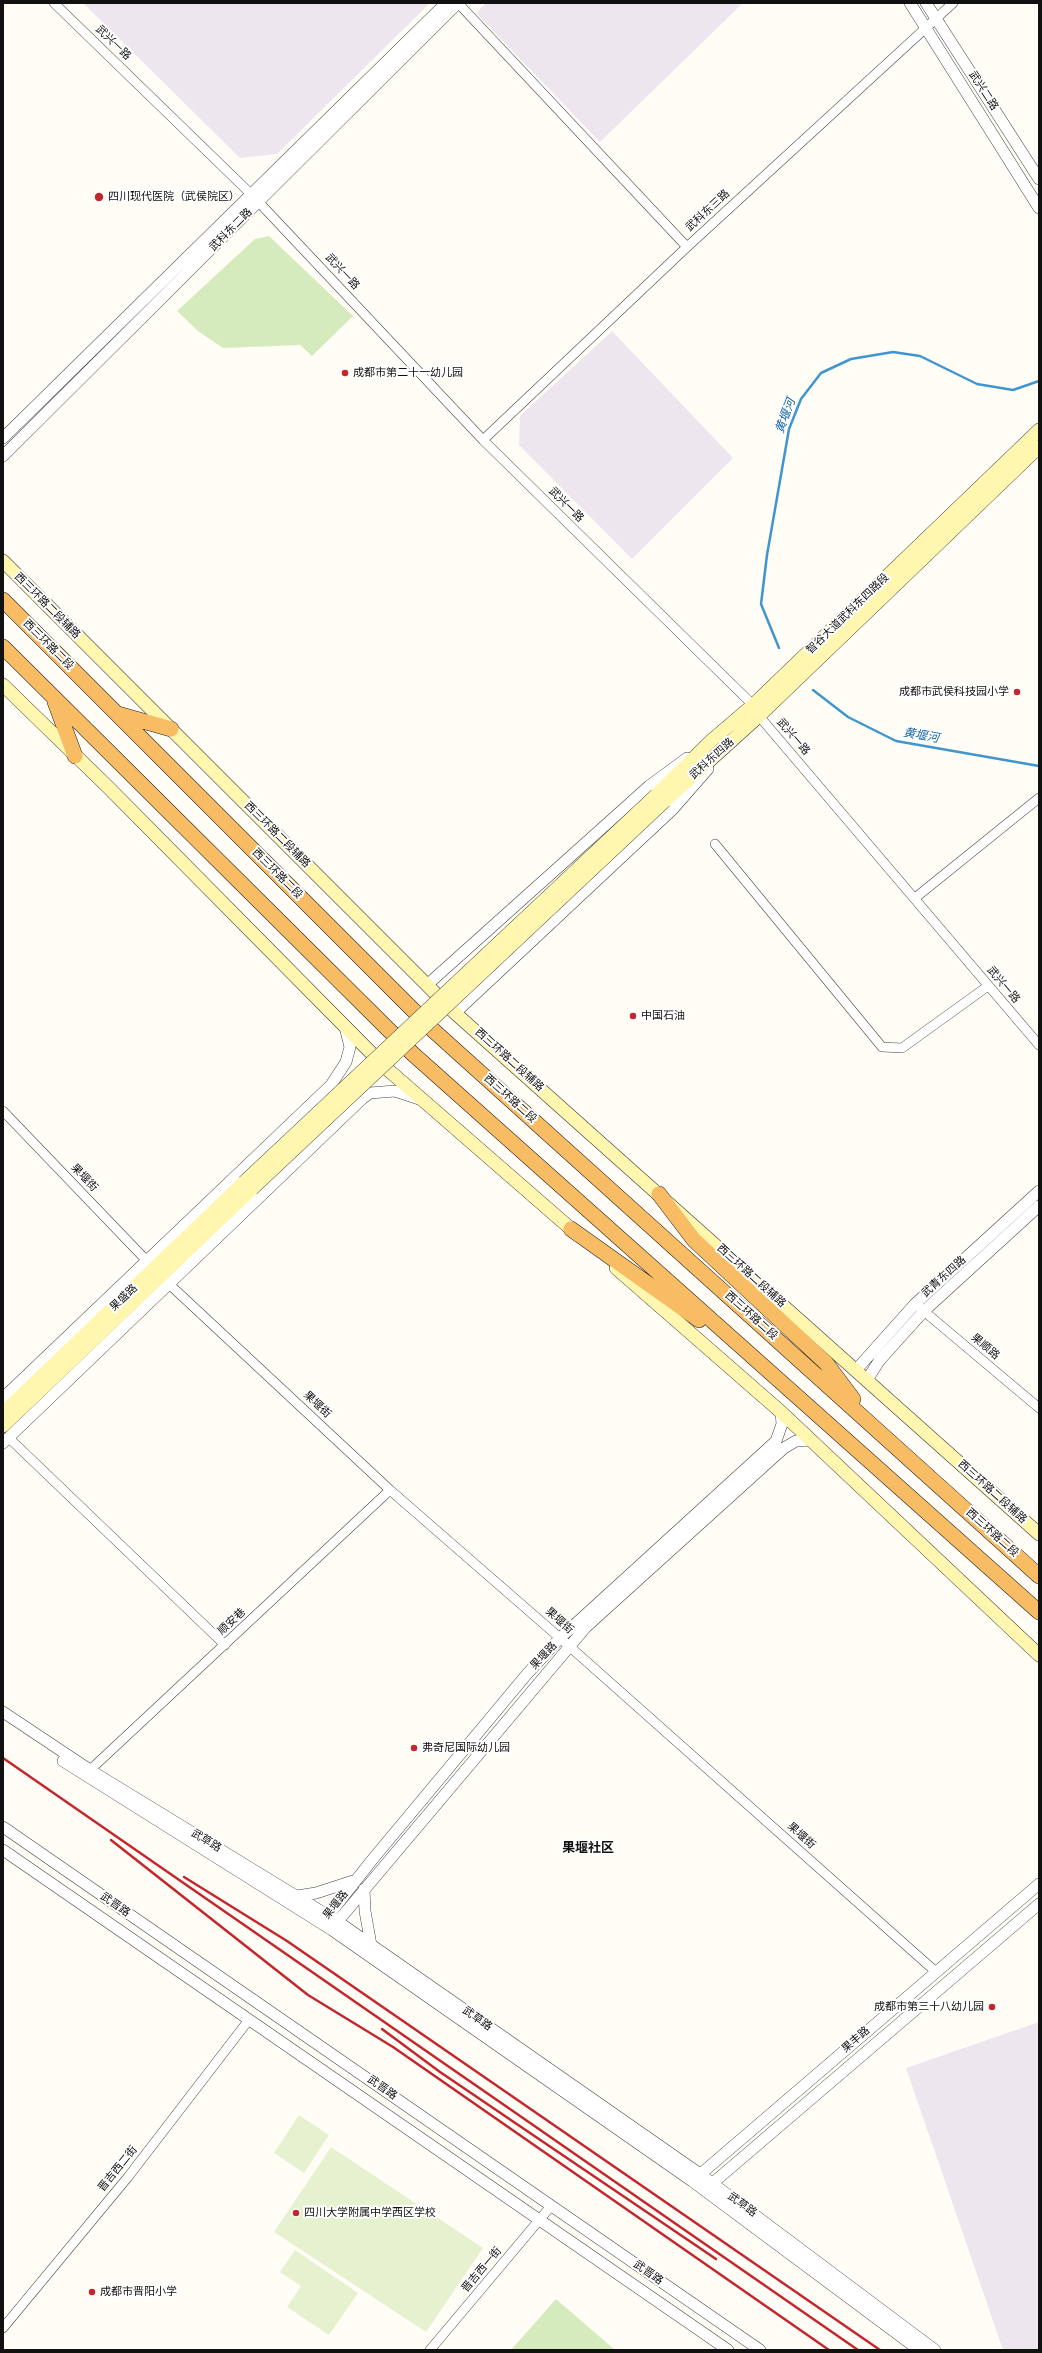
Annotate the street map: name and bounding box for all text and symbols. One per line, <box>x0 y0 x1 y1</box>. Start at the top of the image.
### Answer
street label: 武兴一路 <box>93 23 133 63</box>
street label: 武兴二路 <box>965 69 1001 113</box>
street label: 武科东三路 <box>683 187 733 235</box>
place label: 四川现代医院（武侯院区） <box>108 190 240 204</box>
marker: 四川现代医院（武侯院区） <box>93 191 105 203</box>
street label: 武科东二路 <box>207 206 255 254</box>
street label: 武兴一路 <box>322 251 362 293</box>
place label: 成都市第二十一幼儿园 <box>353 366 463 380</box>
marker: 成都市第二十一幼儿园 <box>340 368 350 378</box>
water label: 黄堰河 <box>773 397 799 435</box>
street label: 武兴一路 <box>546 485 586 525</box>
street label: 西三环路二段辅路 <box>11 570 83 642</box>
street label: 智谷大道武科东四路段 <box>804 571 892 657</box>
street label: 西三环路二段 <box>20 617 76 673</box>
place label: 成都市武侯科技园小学 <box>899 685 1009 699</box>
marker: 成都市武侯科技园小学 <box>1012 687 1022 697</box>
street label: 武兴一路 <box>774 716 812 758</box>
water label: 黄堰河 <box>902 726 940 746</box>
street label: 武科东四路 <box>687 736 737 782</box>
street label: 西三环路二段辅路 <box>241 799 313 871</box>
street label: 西三环路二段 <box>249 846 305 902</box>
street label: 武兴一路 <box>984 964 1022 1006</box>
place label: 中国石油 <box>641 1009 685 1023</box>
marker: 中国石油 <box>628 1011 638 1021</box>
street label: 西三环路二段辅路 <box>472 1026 546 1094</box>
street label: 西三环路二段 <box>481 1072 539 1126</box>
street label: 果堰街 <box>68 1162 100 1194</box>
street label: 西三环路二段辅路 <box>714 1242 788 1310</box>
street label: 武青东四路 <box>919 1254 969 1300</box>
street label: 果盛路 <box>108 1282 140 1314</box>
street label: 西三环路二段 <box>722 1289 780 1343</box>
street label: 果顺路 <box>968 1331 1002 1363</box>
street label: 果堰街 <box>300 1389 334 1421</box>
street label: 西三环路二段辅路 <box>955 1458 1029 1526</box>
street label: 西三环路二段 <box>963 1506 1021 1560</box>
street label: 果堰街 <box>542 1605 576 1637</box>
street label: 顺安巷 <box>215 1606 249 1638</box>
street label: 果堰路 <box>528 1639 560 1673</box>
place label: 弗奇尼国际幼儿园 <box>422 1741 510 1755</box>
marker: 弗奇尼国际幼儿园 <box>409 1743 419 1753</box>
street label: 果堰街 <box>784 1820 818 1852</box>
street label: 武草路 <box>188 1827 224 1855</box>
district label: 果堰社区 <box>562 1841 614 1857</box>
street label: 果堰路 <box>321 1888 351 1922</box>
street label: 武晋路 <box>98 1890 132 1920</box>
place label: 成都市第三十八幼儿园 <box>874 2000 984 2014</box>
marker: 成都市第三十八幼儿园 <box>987 2002 997 2012</box>
street label: 武草路 <box>460 2004 494 2034</box>
street label: 果丰路 <box>839 2024 873 2056</box>
street label: 武晋路 <box>365 2073 399 2103</box>
street label: 晋吉西二街 <box>96 2143 140 2195</box>
street label: 武草路 <box>725 2190 759 2220</box>
place label: 四川大学附属中学西区学校 <box>304 2206 436 2220</box>
marker: 四川大学附属中学西区学校 <box>291 2208 301 2218</box>
street label: 晋吉西一街 <box>459 2245 505 2295</box>
street label: 武晋路 <box>631 2258 665 2288</box>
place label: 成都市晋阳小学 <box>100 2285 177 2299</box>
marker: 成都市晋阳小学 <box>87 2287 97 2297</box>

